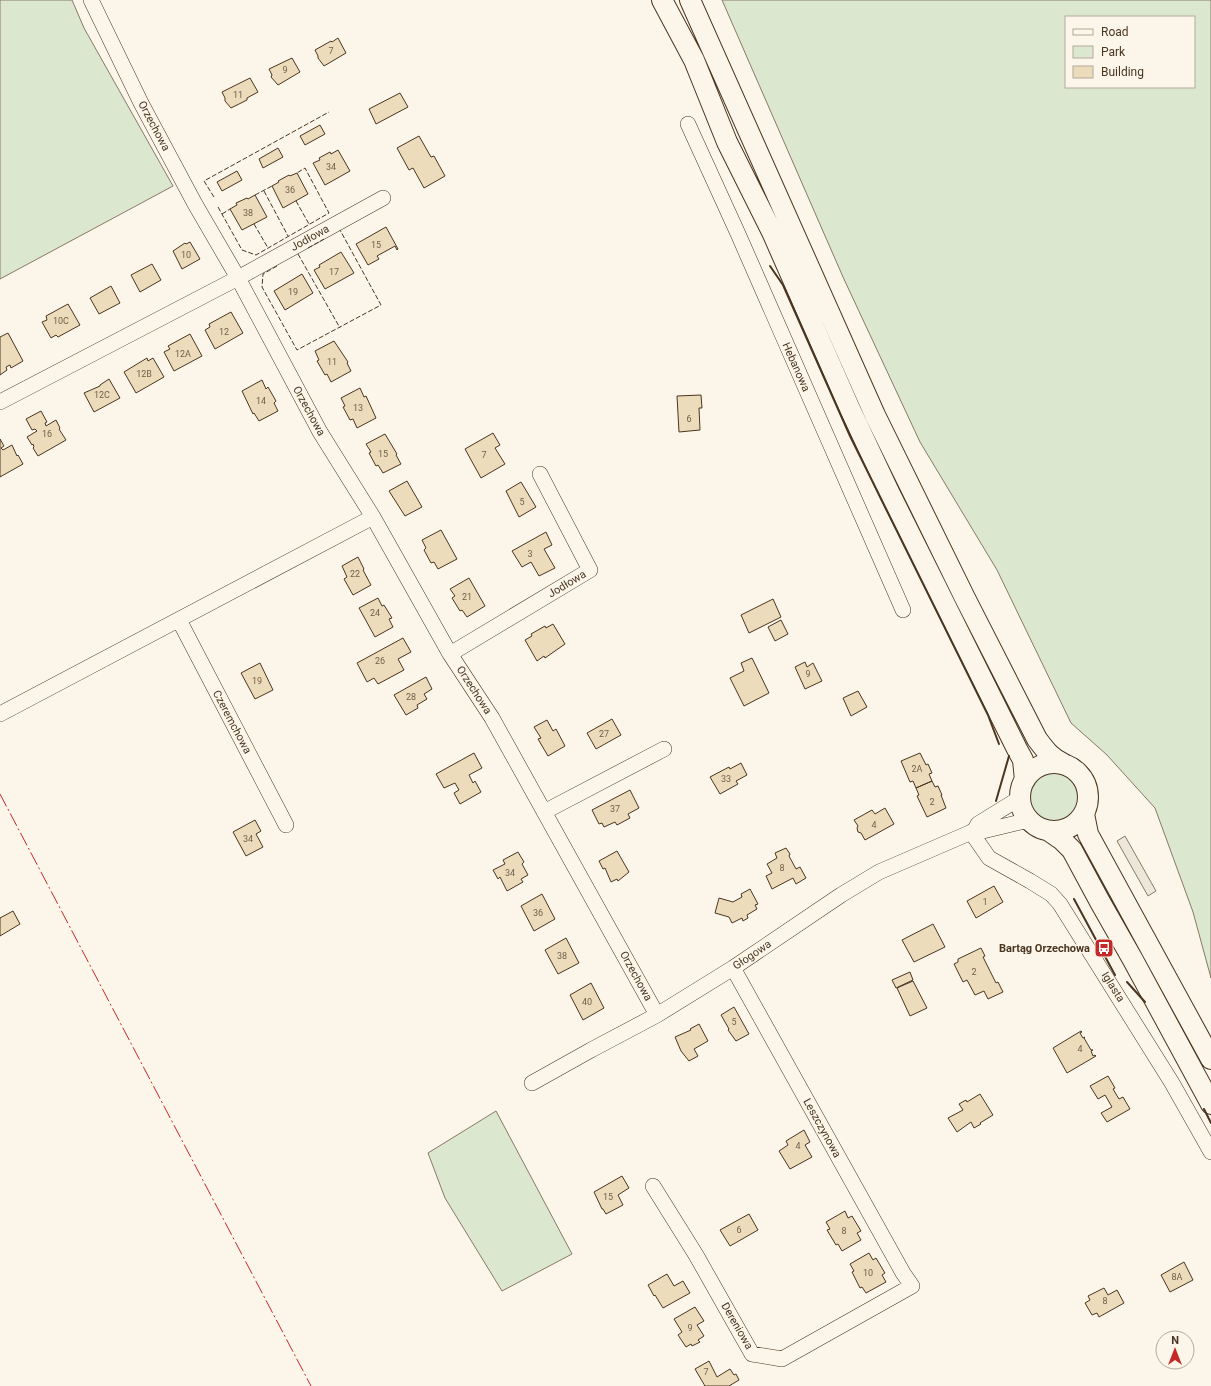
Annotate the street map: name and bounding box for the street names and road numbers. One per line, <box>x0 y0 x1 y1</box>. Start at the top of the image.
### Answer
street label: Orzechowa <box>135 99 173 153</box>
street label: Jodłowa <box>288 222 332 254</box>
street label: Hebanowa <box>779 340 813 394</box>
street label: Orzechowa <box>290 384 328 438</box>
street label: Jodłowa <box>546 568 588 600</box>
street label: Orzechowa <box>454 663 494 717</box>
street label: Czeremchowa <box>210 688 254 756</box>
street label: Głogowa <box>730 937 774 973</box>
street label: Orzechowa <box>617 949 655 1003</box>
street label: Iglasta <box>1099 970 1127 1004</box>
street label: Leszczynowa <box>800 1096 844 1160</box>
street label: Dereniowa <box>718 1300 756 1352</box>

